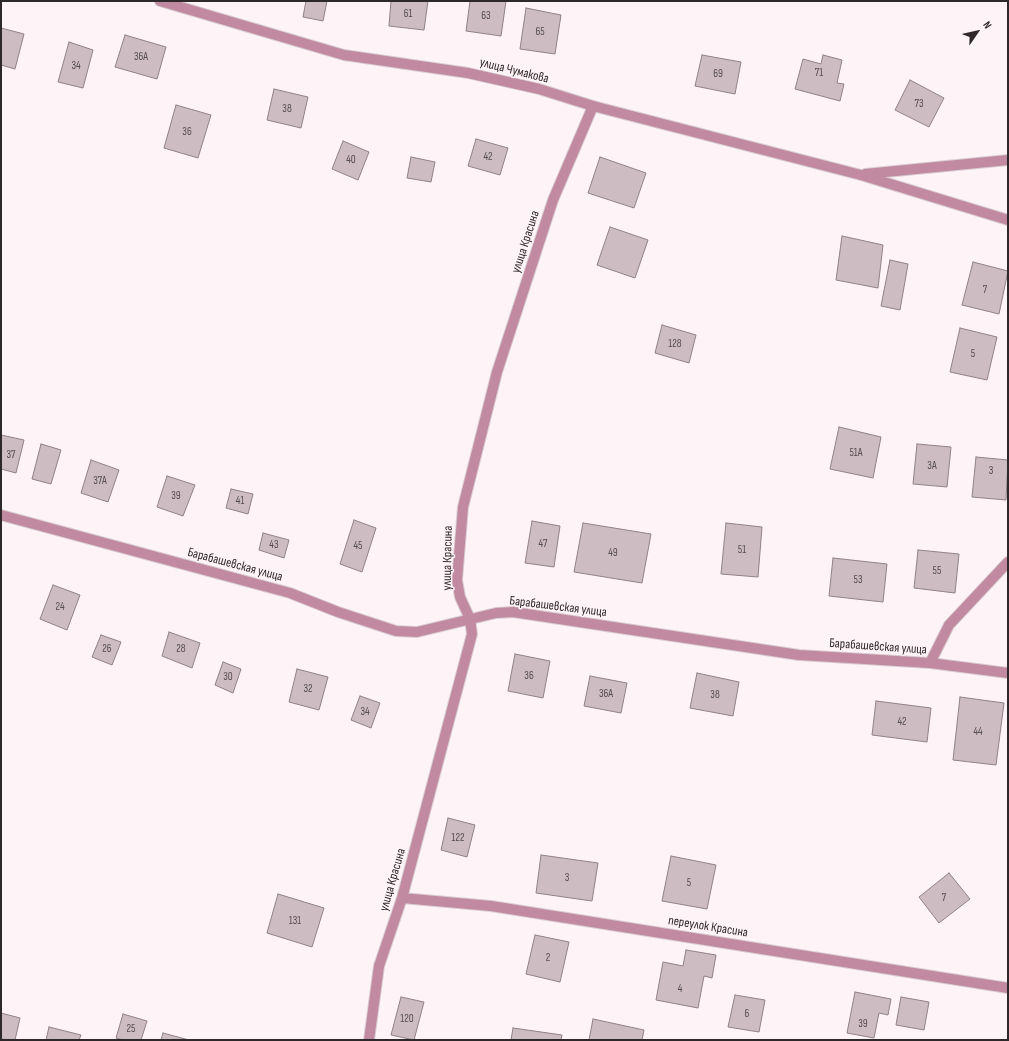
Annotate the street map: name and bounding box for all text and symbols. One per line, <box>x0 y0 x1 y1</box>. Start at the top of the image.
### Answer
house number: 61 <box>404 7 412 21</box>
house number: 63 <box>481 9 491 23</box>
north arrow <box>957 12 997 52</box>
text: N <box>980 19 994 31</box>
house number: 65 <box>535 25 545 39</box>
house number: 36А <box>134 50 148 64</box>
street label: улица Чумакова <box>478 55 550 87</box>
house number: 34 <box>71 59 81 73</box>
house number: 71 <box>815 66 823 80</box>
house number: 69 <box>713 67 723 81</box>
house number: 73 <box>914 97 924 111</box>
house number: 38 <box>282 102 292 116</box>
house number: 36 <box>182 125 192 139</box>
house number: 42 <box>483 150 493 164</box>
house number: 40 <box>346 153 356 167</box>
street label: улица Красина <box>509 209 543 275</box>
house number: 7 <box>983 283 987 297</box>
house number: 128 <box>668 337 682 351</box>
house number: 5 <box>971 347 975 361</box>
house number: 51А <box>849 446 863 460</box>
house number: 37 <box>6 448 16 462</box>
house number: 3А <box>927 459 937 473</box>
house number: 3 <box>989 464 993 478</box>
house number: 37А <box>93 474 107 488</box>
house number: 39 <box>171 489 181 503</box>
house number: 41 <box>236 494 244 508</box>
street label: улица Красина <box>440 526 456 590</box>
house number: 47 <box>539 537 547 551</box>
house number: 43 <box>269 538 279 552</box>
house number: 45 <box>353 539 363 553</box>
house number: 51 <box>738 543 746 557</box>
street label: Барабашевская улица <box>186 545 284 585</box>
house number: 49 <box>608 546 618 560</box>
house number: 55 <box>933 564 941 578</box>
house number: 53 <box>853 573 863 587</box>
street label: Барабашевская улица <box>509 593 607 621</box>
house number: 24 <box>55 600 65 614</box>
street label: Барабашевская улица <box>829 636 927 658</box>
house number: 26 <box>102 642 112 656</box>
house number: 28 <box>176 642 186 656</box>
house number: 36 <box>524 669 534 683</box>
house number: 30 <box>223 670 233 684</box>
house number: 32 <box>303 682 313 696</box>
house number: 36А <box>599 687 613 701</box>
house number: 38 <box>710 688 720 702</box>
house number: 34 <box>360 705 370 719</box>
house number: 42 <box>897 715 907 729</box>
house number: 44 <box>973 725 983 739</box>
house number: 122 <box>451 831 465 845</box>
street label: улица Красина <box>377 847 409 913</box>
house number: 3 <box>565 871 569 885</box>
house number: 5 <box>687 876 691 890</box>
house number: 7 <box>942 891 946 905</box>
street label: переулок Красина <box>667 913 749 941</box>
house number: 131 <box>289 914 301 928</box>
house number: 2 <box>546 951 550 965</box>
house number: 4 <box>678 982 682 996</box>
house number: 6 <box>745 1007 749 1021</box>
house number: 120 <box>400 1012 414 1026</box>
house number: 39 <box>858 1017 868 1031</box>
house number: 25 <box>127 1022 135 1036</box>

